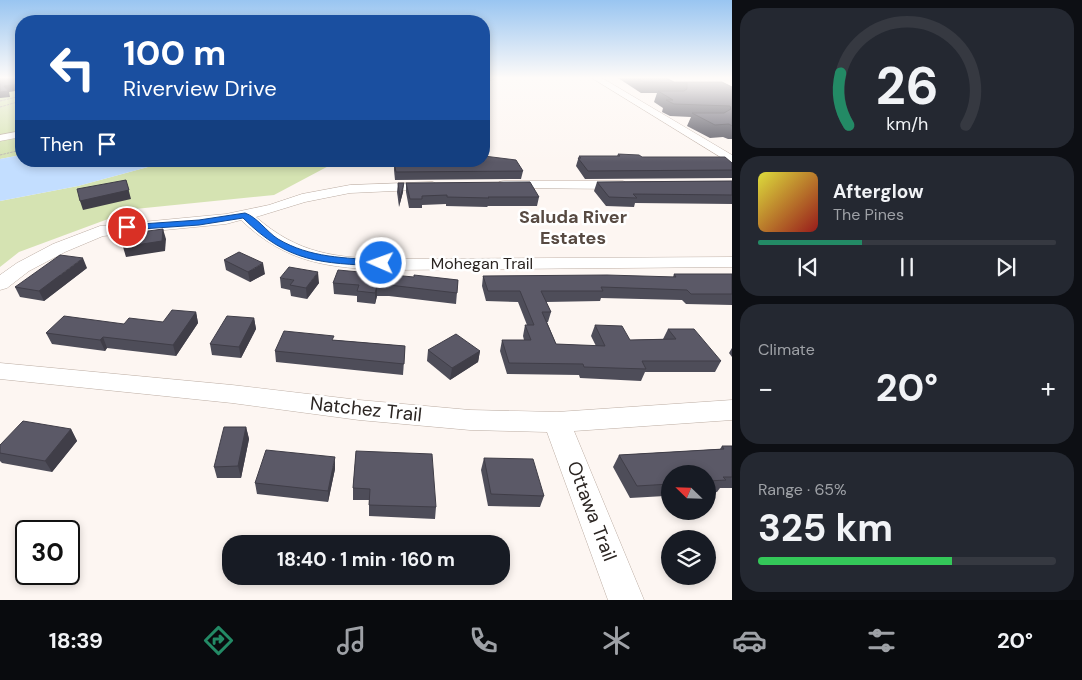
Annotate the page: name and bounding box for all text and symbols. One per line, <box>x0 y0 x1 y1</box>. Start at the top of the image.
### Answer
text: 100 m <box>123 30 226 76</box>
icon: left <box>40 35 105 100</box>
text: 26 <box>876 52 938 120</box>
text: Riverview Drive <box>123 74 277 103</box>
text: km/h <box>886 112 928 136</box>
icon: arrive <box>93 130 121 158</box>
text: Then <box>40 132 83 157</box>
text: Afterglow <box>833 179 924 204</box>
text: The Pines <box>833 204 904 225</box>
district label: Saluda River Estates <box>519 205 627 250</box>
pin <box>106 206 148 248</box>
icon: arrive <box>113 213 141 241</box>
position arrow <box>354 236 406 288</box>
street label: Mohegan Trail <box>431 253 533 274</box>
icon: previous <box>794 253 822 281</box>
icon: pause <box>893 253 921 281</box>
icon: next <box>992 253 1020 281</box>
text: Climate <box>758 339 815 360</box>
text: 20° <box>876 363 938 413</box>
text: − <box>758 370 773 407</box>
text: + <box>1041 370 1056 407</box>
street label: Natchez Trail <box>309 391 423 427</box>
street label: Ottawa Trail <box>562 457 622 565</box>
north arrow <box>661 465 716 520</box>
map controls <box>661 465 716 585</box>
text: Range · 65% <box>758 479 847 500</box>
text: 325 km <box>758 503 893 553</box>
speed limit sign: 30 <box>15 520 80 585</box>
button: layers <box>661 530 716 585</box>
text: 18:40 · 1 min · 160 m <box>277 547 455 572</box>
icon: directions <box>201 623 236 658</box>
icon: music <box>334 623 369 658</box>
icon: phone <box>466 623 501 658</box>
icon: climate <box>599 623 634 658</box>
icon: car <box>732 623 767 658</box>
icon: filters <box>864 623 899 658</box>
text: 18:39 <box>49 626 103 655</box>
text: 20° <box>997 626 1033 655</box>

